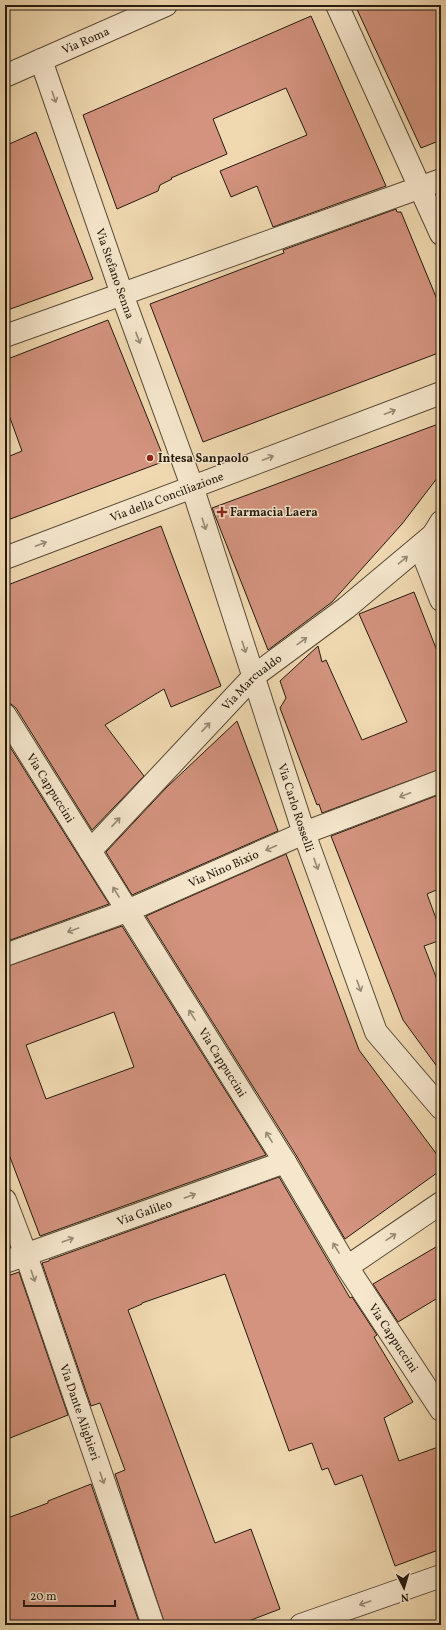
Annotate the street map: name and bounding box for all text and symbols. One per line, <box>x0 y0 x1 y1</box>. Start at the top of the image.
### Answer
street label: Via Roma <box>60 24 112 59</box>
one-way arrow <box>51 90 58 103</box>
street label: Via Stefano Senna <box>91 226 137 321</box>
one-way arrow <box>135 332 142 345</box>
one-way arrow <box>383 408 395 416</box>
place label: Intesa Sanpaolo <box>158 451 249 467</box>
marker: Intesa Sanpaolo <box>145 453 155 463</box>
one-way arrow <box>262 454 275 461</box>
street label: Via della Conciliazione <box>108 469 226 526</box>
place label: Farmacia Laera <box>230 505 318 521</box>
marker: Farmacia Laera <box>217 507 227 517</box>
one-way arrow <box>201 517 208 530</box>
one-way arrow <box>35 539 47 547</box>
one-way arrow <box>398 555 409 564</box>
one-way arrow <box>296 637 307 645</box>
one-way arrow <box>241 641 248 654</box>
street label: Via Marcualdo <box>219 651 286 714</box>
one-way arrow <box>201 722 210 733</box>
street label: Via Cappuccini <box>22 751 78 827</box>
street label: Via Carlo Rosselli <box>273 762 317 855</box>
one-way arrow <box>399 791 411 799</box>
one-way arrow <box>112 817 121 827</box>
one-way arrow <box>265 844 277 852</box>
street label: Via Nino Bixio <box>186 847 262 892</box>
one-way arrow <box>312 857 320 869</box>
one-way arrow <box>112 887 120 898</box>
one-way arrow <box>68 927 80 935</box>
one-way arrow <box>356 980 364 992</box>
one-way arrow <box>188 1009 197 1020</box>
street label: Via Cappuccini <box>194 1025 250 1101</box>
one-way arrow <box>265 1131 273 1142</box>
one-way arrow <box>184 1191 196 1199</box>
street label: Via Galileo <box>115 1196 174 1230</box>
one-way arrow <box>385 1233 396 1241</box>
one-way arrow <box>62 1235 74 1243</box>
one-way arrow <box>331 1242 339 1254</box>
one-way arrow <box>30 1269 37 1282</box>
street label: Via Cappuccini <box>364 1301 421 1376</box>
street label: Via Dante Alighieri <box>55 1362 103 1463</box>
one-way arrow <box>99 1472 107 1484</box>
north arrow <box>384 1568 424 1608</box>
scale bar <box>24 1582 115 1608</box>
text: 20 m <box>30 1589 57 1605</box>
text: N <box>400 1589 409 1604</box>
one-way arrow <box>359 1599 371 1607</box>

